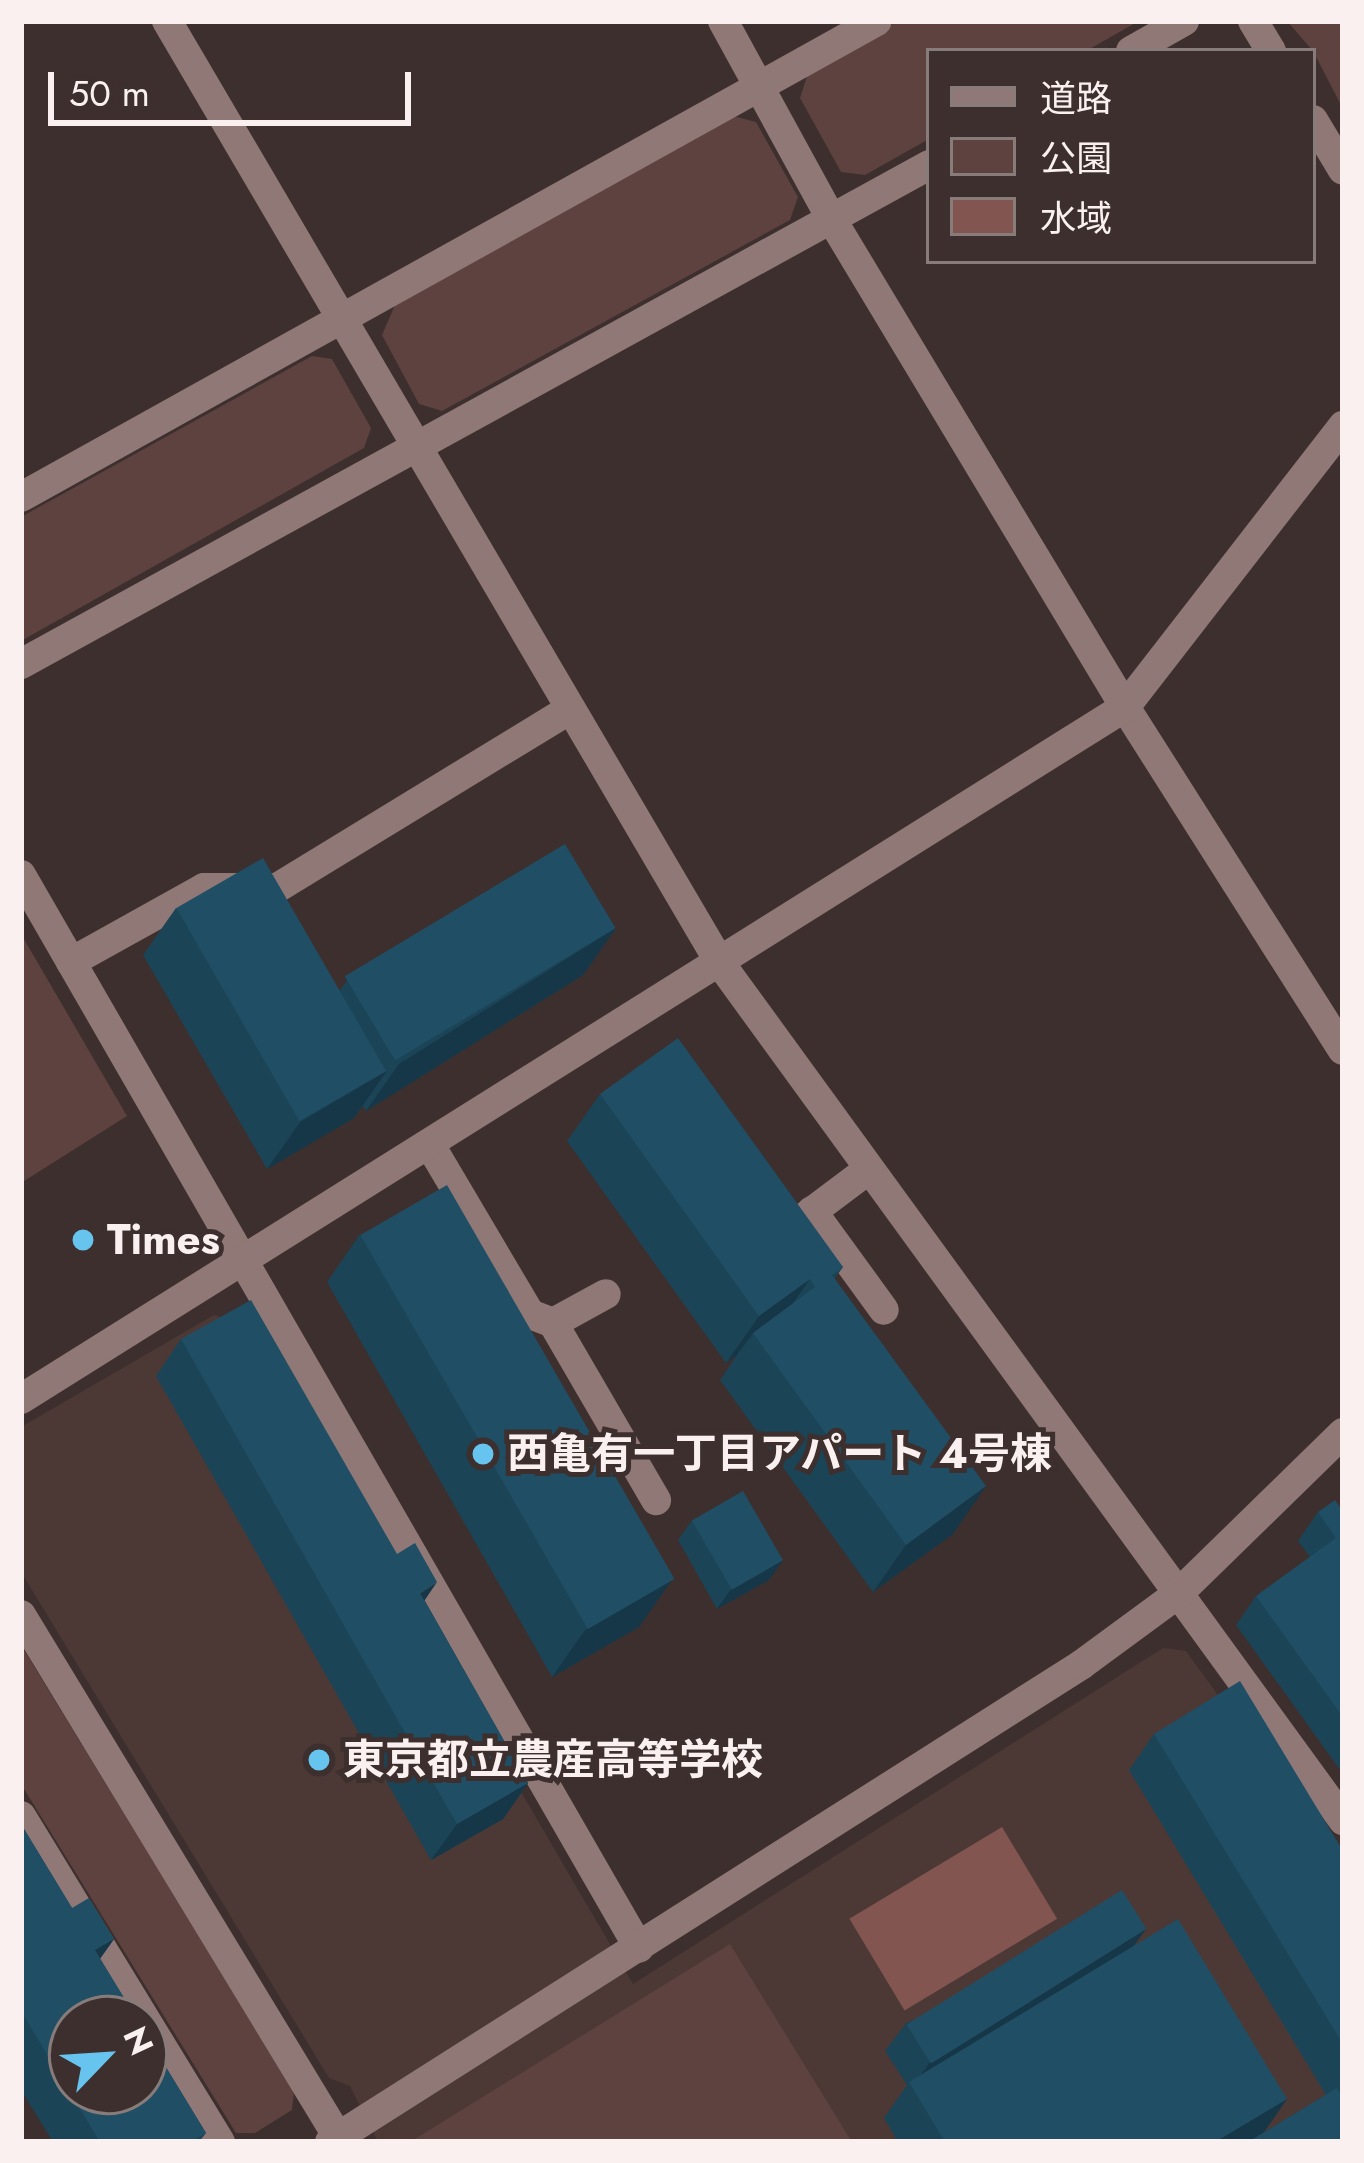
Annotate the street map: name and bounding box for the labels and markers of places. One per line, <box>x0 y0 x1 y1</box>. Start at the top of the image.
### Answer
place label: Times <box>107 1215 220 1265</box>
marker: Times <box>70 1227 96 1253</box>
place label: 西亀有一丁目アパート 4号棟 <box>507 1429 1053 1479</box>
marker: 西亀有一丁目アパート 4号棟 <box>470 1441 496 1467</box>
place label: 東京都立農産高等学校 <box>343 1735 763 1785</box>
marker: 東京都立農産高等学校 <box>306 1747 332 1773</box>

